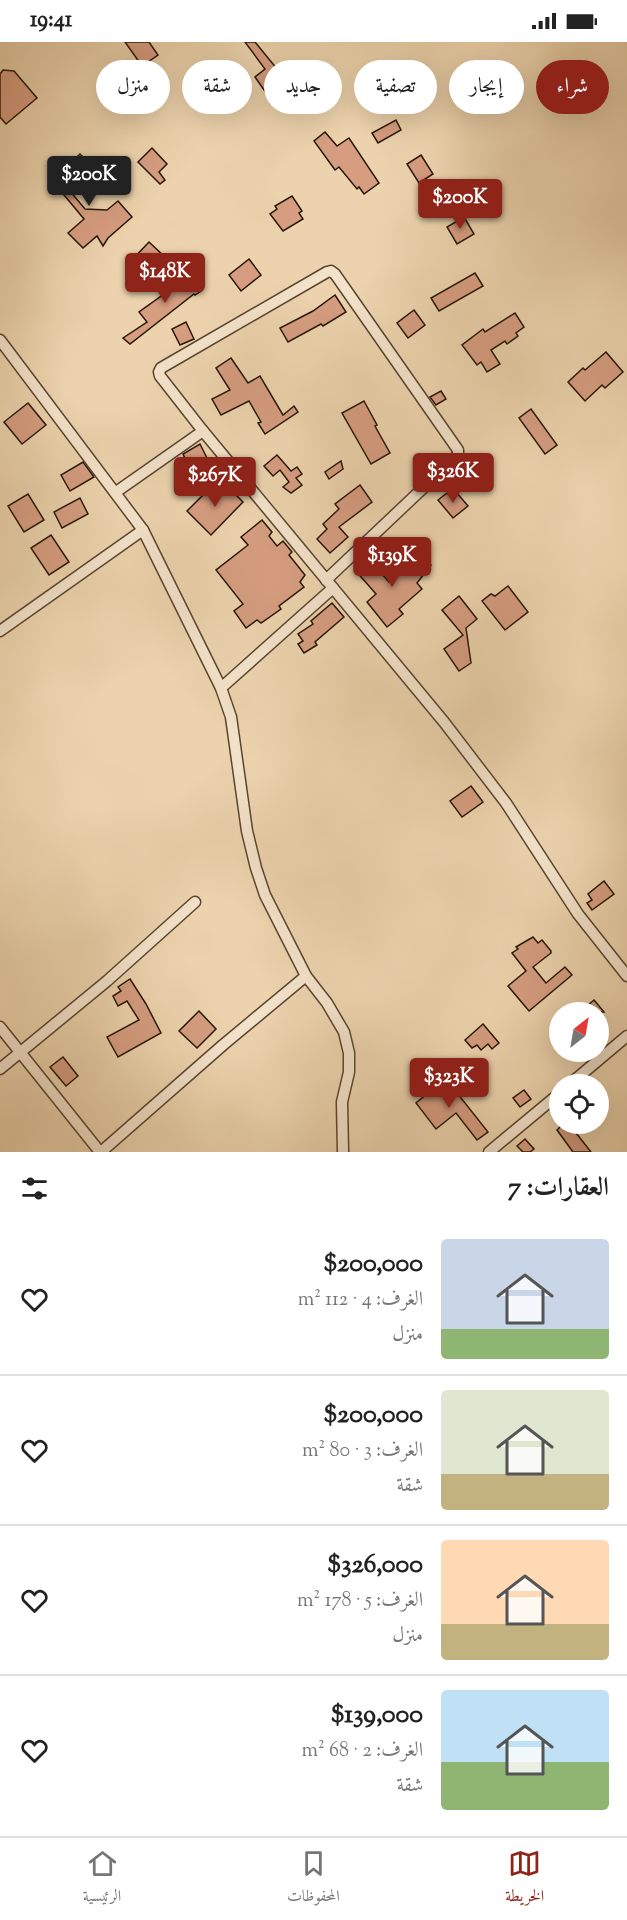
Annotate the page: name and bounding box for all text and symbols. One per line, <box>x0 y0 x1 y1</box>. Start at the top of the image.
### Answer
text: 19:41 <box>30 5 72 37</box>
chip: منزل <box>96 60 170 114</box>
chip: شقة <box>182 60 252 114</box>
chip: جديد <box>264 60 342 114</box>
chip: تصفية <box>354 60 437 114</box>
chip: إيجار <box>449 60 524 114</box>
chip: شراء <box>536 60 609 114</box>
pin: $200K <box>47 156 131 207</box>
text: $200K <box>61 161 117 190</box>
pin: $200K <box>418 179 502 230</box>
text: $200K <box>432 184 488 213</box>
pin: $148K <box>123 253 207 304</box>
text: $148K <box>139 258 191 287</box>
pin: $326K <box>411 453 495 504</box>
pin: $267K <box>173 457 257 508</box>
text: $326K <box>427 458 479 487</box>
text: $267K <box>188 462 242 491</box>
pin: $139K <box>350 537 434 588</box>
text: $139K <box>367 542 417 571</box>
north arrow <box>549 1002 609 1062</box>
map controls <box>549 1002 609 1134</box>
pin: $323K <box>407 1058 491 1109</box>
text: $323K <box>424 1063 474 1092</box>
button: locate <box>549 1074 609 1134</box>
text: العقارات: 7 <box>508 1170 609 1207</box>
icon: filters <box>18 1172 51 1205</box>
text: $200,000 <box>323 1246 423 1283</box>
icon: home <box>489 1263 561 1335</box>
icon: heart <box>18 1283 51 1316</box>
text: الغرف: 4 · 112 m² <box>298 1286 423 1315</box>
text: منزل <box>392 1321 423 1350</box>
text: $200,000 <box>323 1397 423 1434</box>
icon: home <box>489 1414 561 1486</box>
icon: heart <box>18 1434 51 1467</box>
text: الغرف: 3 · 80 m² <box>302 1437 423 1466</box>
text: شقة <box>397 1472 423 1501</box>
text: $326,000 <box>327 1547 423 1584</box>
icon: home <box>489 1564 561 1636</box>
icon: heart <box>18 1584 51 1617</box>
text: الغرف: 5 · 178 m² <box>297 1587 423 1616</box>
text: منزل <box>392 1622 423 1651</box>
text: $139,000 <box>330 1697 423 1734</box>
icon: home <box>489 1714 561 1786</box>
icon: heart <box>18 1734 51 1767</box>
text: الغرف: 2 · 68 m² <box>301 1737 423 1766</box>
text: شقة <box>397 1772 423 1801</box>
tab: الرئيسية <box>83 1847 121 1911</box>
tab: المحفوظات <box>287 1847 340 1911</box>
tab: الخريطة <box>505 1847 544 1911</box>

